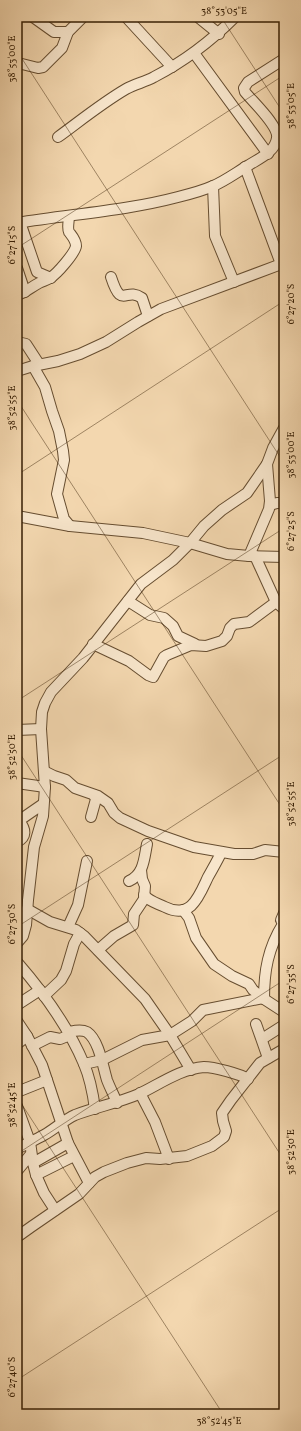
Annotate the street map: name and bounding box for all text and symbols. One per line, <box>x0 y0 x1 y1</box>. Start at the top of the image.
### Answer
text: 38°53'05"E <box>201 4 247 18</box>
text: 38°53'00"E <box>5 35 19 83</box>
text: 38°53'05"E <box>284 83 298 129</box>
text: 6°27'15"S <box>5 226 19 264</box>
text: 6°27'20"S <box>284 284 298 324</box>
text: 38°52'55"E <box>5 386 19 430</box>
text: 38°53'00"E <box>284 431 298 479</box>
text: 6°27'25"S <box>284 511 298 551</box>
text: 38°52'50"E <box>5 734 19 780</box>
text: 38°52'55"E <box>284 782 298 826</box>
text: 6°27'30"S <box>5 904 19 944</box>
text: 6°27'35"S <box>284 964 298 1004</box>
text: 38°52'45"E <box>5 1082 19 1128</box>
text: 38°52'50"E <box>284 1129 298 1175</box>
text: 6°27'40"S <box>5 1357 19 1397</box>
text: 38°52'45"E <box>196 1414 242 1428</box>

